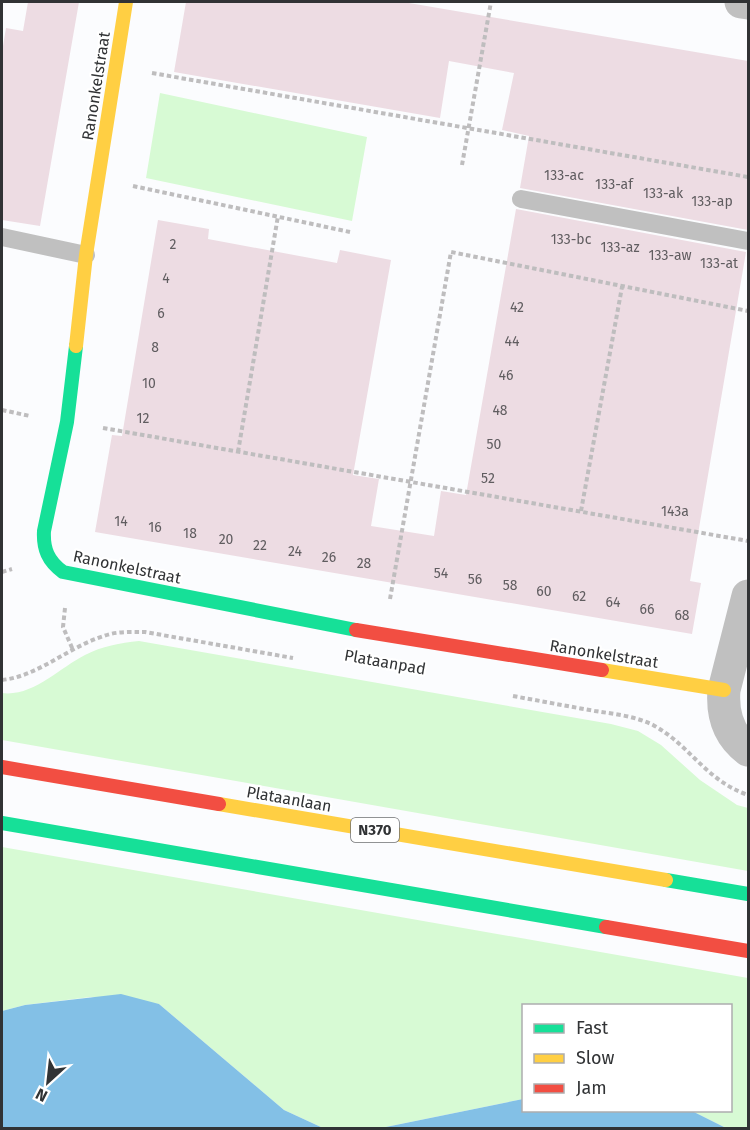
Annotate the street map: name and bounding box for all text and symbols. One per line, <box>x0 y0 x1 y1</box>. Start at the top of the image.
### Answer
street label: Ranonkelstraat <box>78 30 114 142</box>
house number: 133-ac <box>544 167 584 184</box>
house number: 133-af <box>595 176 634 193</box>
house number: 133-ak <box>643 185 684 202</box>
house number: 133-ap <box>691 193 733 210</box>
house number: 133-bc <box>551 231 592 248</box>
house number: 2 <box>170 236 177 253</box>
house number: 133-az <box>600 239 640 256</box>
house number: 133-aw <box>648 247 692 264</box>
house number: 133-at <box>700 255 739 272</box>
house number: 4 <box>162 270 170 287</box>
house number: 42 <box>510 299 524 316</box>
house number: 6 <box>157 305 165 322</box>
house number: 44 <box>505 333 520 350</box>
house number: 8 <box>151 339 159 356</box>
house number: 46 <box>499 367 513 384</box>
house number: 10 <box>142 375 156 392</box>
house number: 48 <box>492 402 508 419</box>
house number: 12 <box>137 410 150 427</box>
house number: 50 <box>487 436 502 453</box>
house number: 52 <box>481 470 495 487</box>
house number: 143a <box>661 503 689 520</box>
house number: 14 <box>114 513 128 530</box>
house number: 16 <box>148 519 162 536</box>
house number: 18 <box>183 525 197 542</box>
house number: 20 <box>219 531 234 548</box>
house number: 22 <box>253 537 267 554</box>
house number: 24 <box>288 543 303 560</box>
street label: Ranonkelstraat <box>71 546 183 588</box>
house number: 26 <box>322 549 336 566</box>
house number: 28 <box>357 555 372 572</box>
house number: 54 <box>434 565 449 582</box>
house number: 56 <box>468 571 482 588</box>
house number: 58 <box>503 577 518 594</box>
house number: 60 <box>536 583 552 600</box>
house number: 62 <box>572 588 586 605</box>
house number: 64 <box>606 594 621 611</box>
house number: 66 <box>640 601 654 618</box>
house number: 68 <box>674 607 690 624</box>
street label: Ranonkelstraat <box>548 636 660 672</box>
street label: Plataanpad <box>343 645 427 679</box>
street label: Plataanlaan <box>245 782 333 816</box>
road number: N370 <box>351 818 399 842</box>
legend <box>522 1004 732 1112</box>
text: Fast <box>576 1017 609 1039</box>
text: Slow <box>576 1047 615 1069</box>
north arrow <box>18 1052 78 1112</box>
text: Jam <box>576 1077 607 1099</box>
text: N <box>32 1084 50 1106</box>

